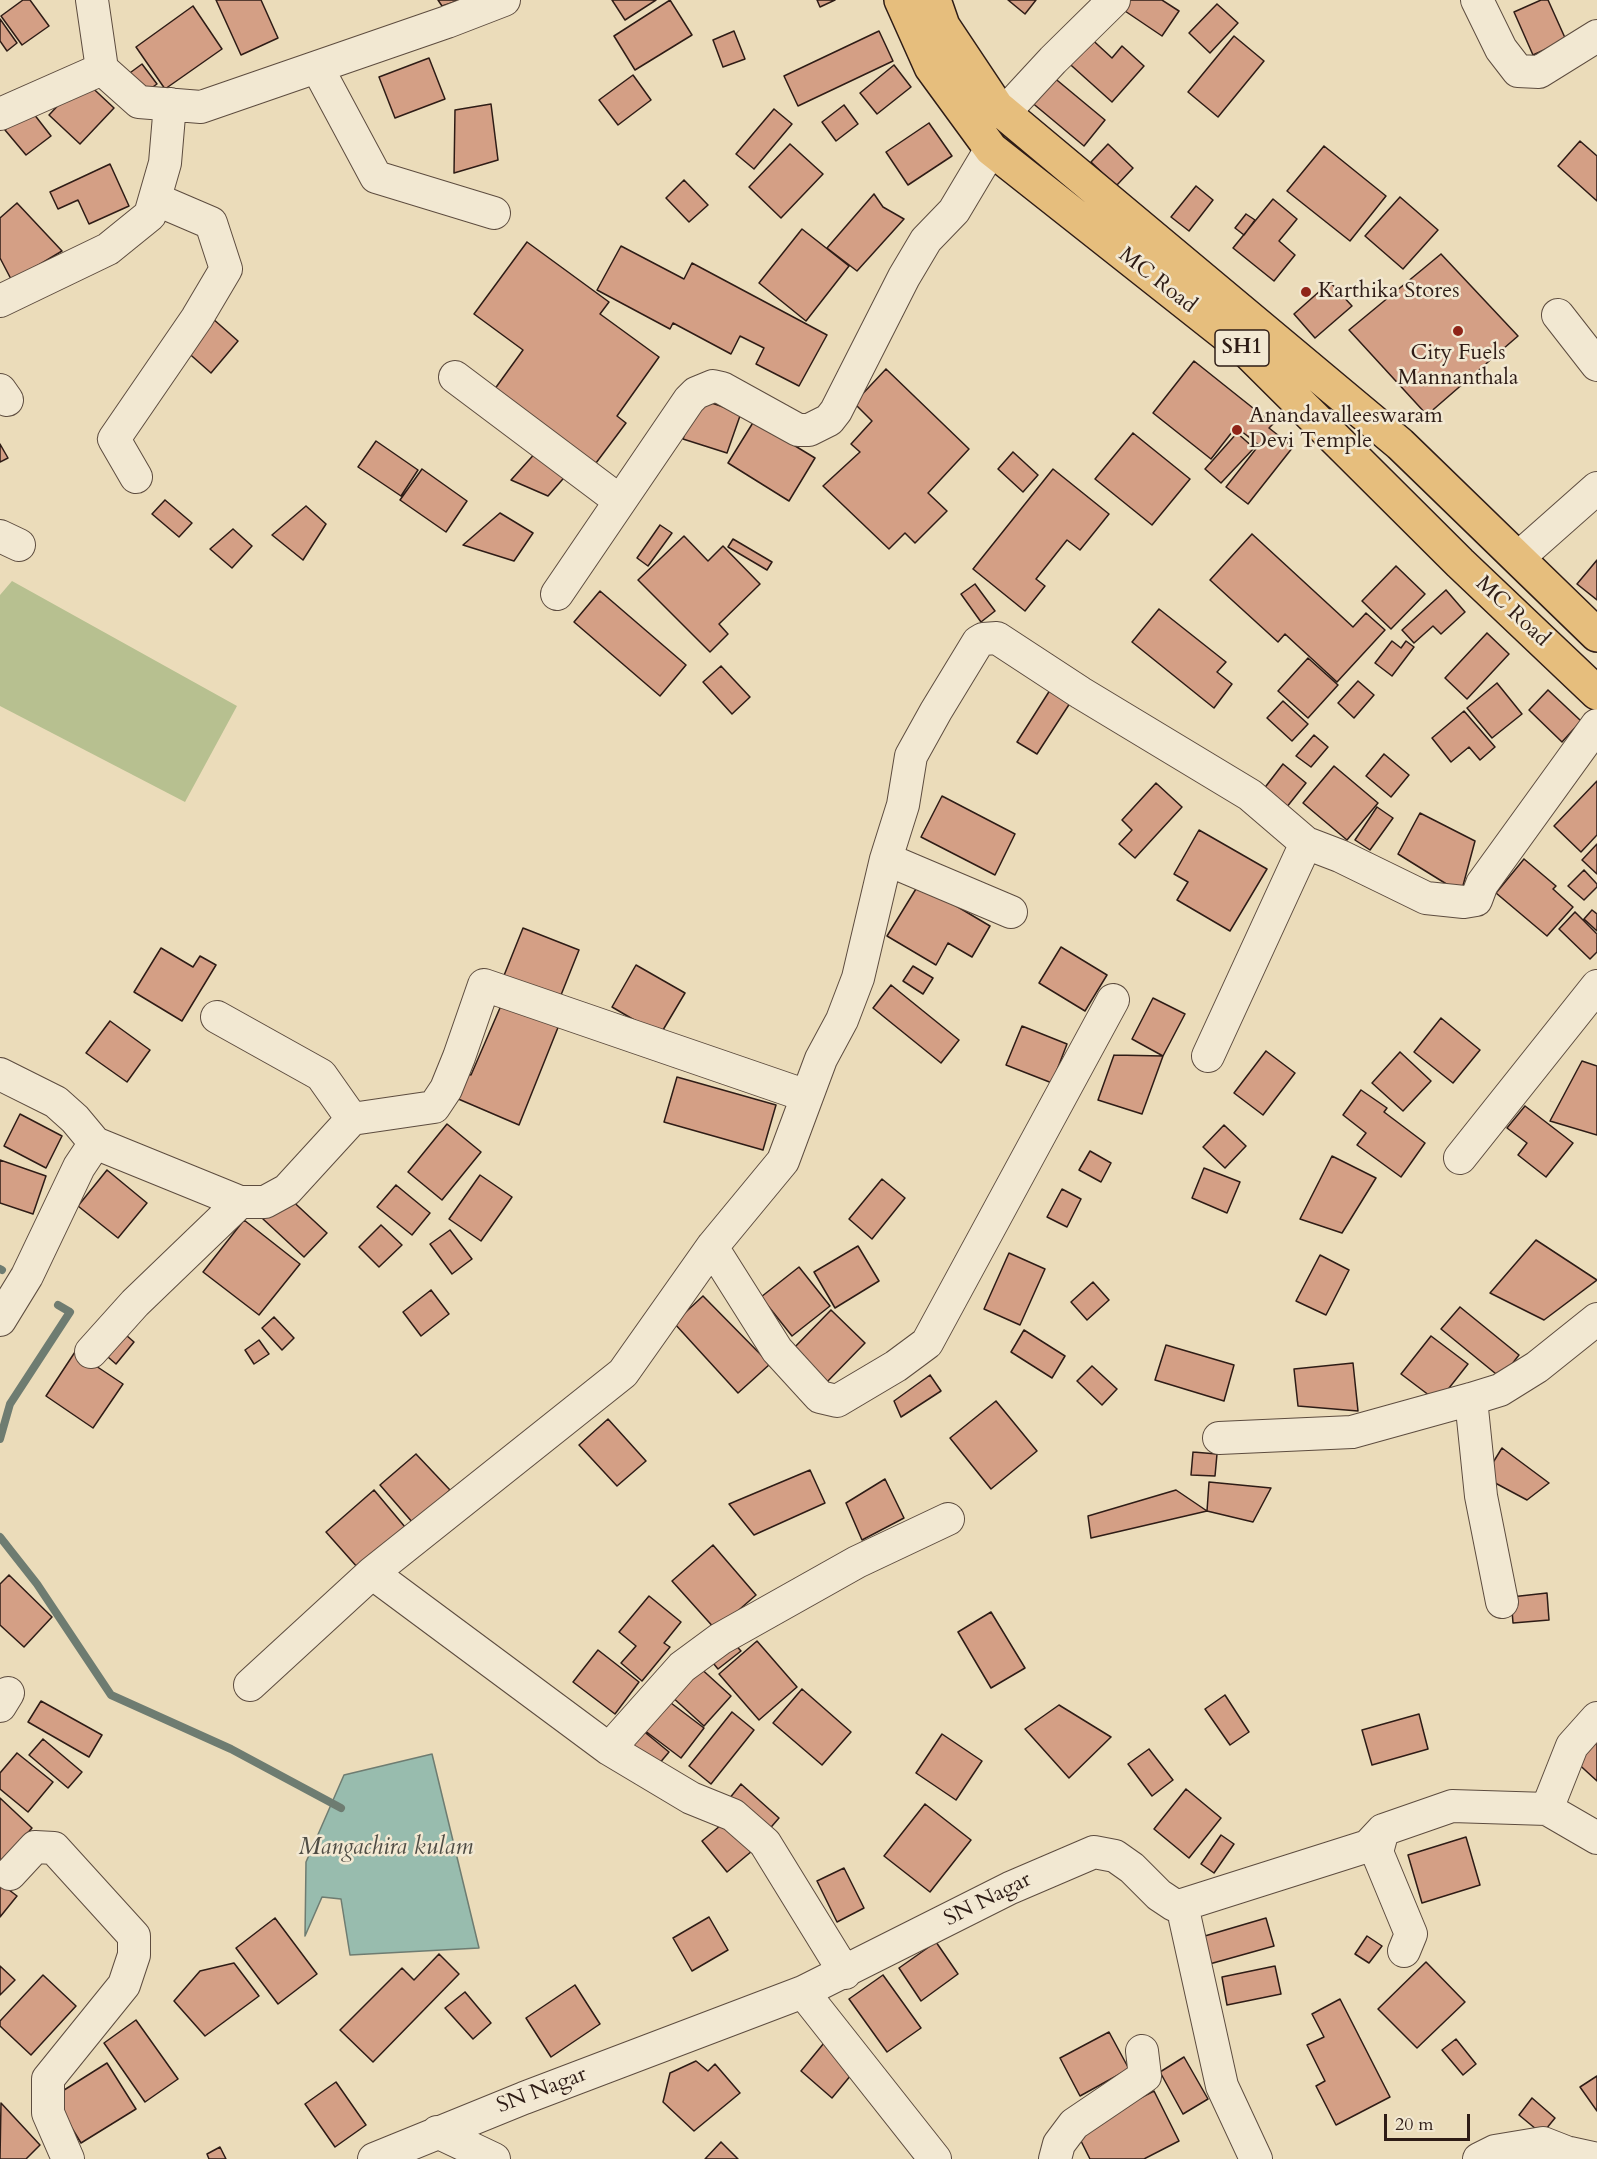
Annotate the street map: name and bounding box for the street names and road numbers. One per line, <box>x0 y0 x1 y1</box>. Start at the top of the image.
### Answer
street label: MC Road <box>1113 242 1201 320</box>
road number: SH1 <box>1215 330 1269 366</box>
street label: MC Road <box>1469 571 1555 653</box>
street label: SN Nagar <box>940 1867 1036 1933</box>
street label: SN Nagar <box>493 2062 591 2120</box>

